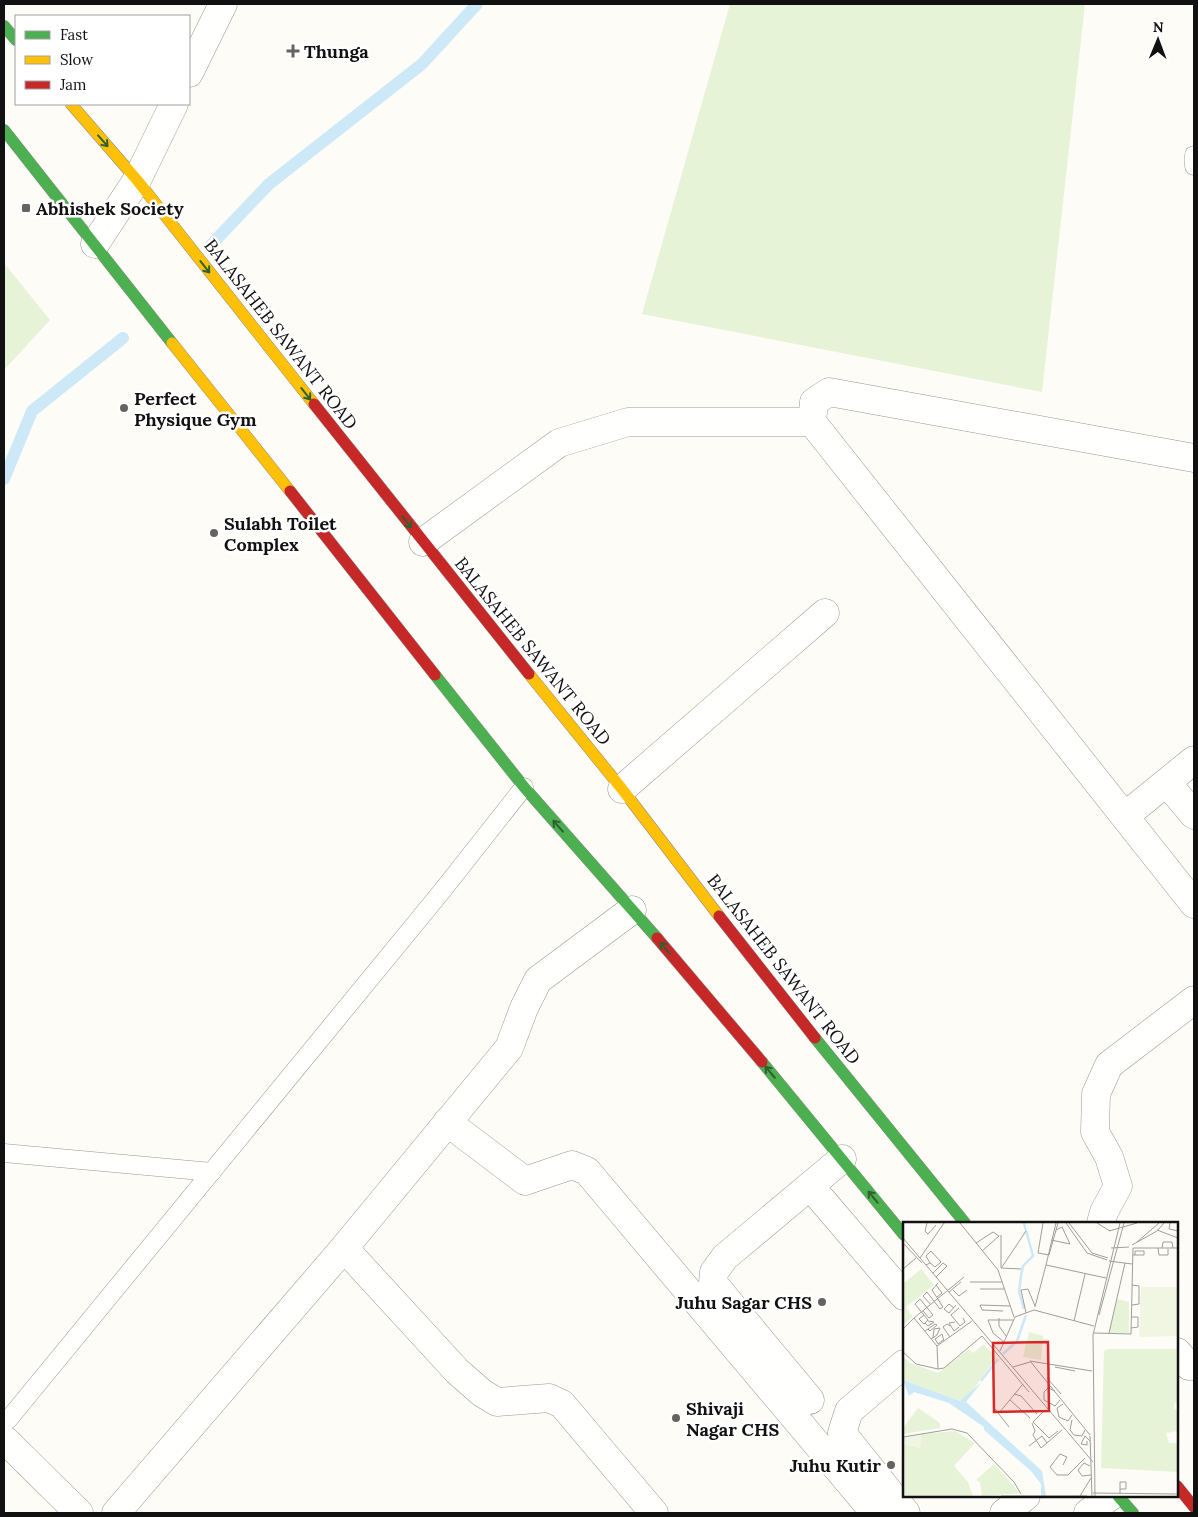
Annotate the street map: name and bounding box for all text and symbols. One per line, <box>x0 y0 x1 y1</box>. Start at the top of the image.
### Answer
legend <box>15 15 190 105</box>
north arrow <box>1133 15 1183 65</box>
text: N <box>1153 18 1164 36</box>
text: Fast <box>60 25 88 44</box>
place label: Thunga <box>304 40 369 63</box>
marker: Thunga <box>286 44 300 58</box>
text: Slow <box>60 50 93 69</box>
text: Jam <box>59 75 87 94</box>
one-way arrow <box>97 134 109 147</box>
place label: Abhishek Society <box>36 197 184 220</box>
marker: Abhishek Society <box>20 202 32 214</box>
street label: BALASAHEB SAWANT ROAD <box>199 234 363 434</box>
one-way arrow <box>200 260 211 273</box>
place label: Perfect Physique Gym <box>134 387 257 431</box>
one-way arrow <box>301 387 311 401</box>
marker: Perfect Physique Gym <box>118 402 130 414</box>
place label: Sulabh Toilet Complex <box>224 512 337 556</box>
one-way arrow <box>401 515 412 528</box>
marker: Sulabh Toilet Complex <box>208 527 220 539</box>
street label: BALASAHEB SAWANT ROAD <box>450 552 616 750</box>
one-way arrow <box>552 819 564 832</box>
street label: BALASAHEB SAWANT ROAD <box>702 869 866 1069</box>
one-way arrow <box>659 941 671 954</box>
one-way arrow <box>764 1066 775 1079</box>
one-way arrow <box>868 1191 879 1204</box>
inset map <box>903 1222 1178 1497</box>
place label: Juhu Sagar CHS <box>676 1291 812 1314</box>
marker: Juhu Sagar CHS <box>816 1296 828 1308</box>
place label: Shivaji Nagar CHS <box>686 1397 779 1441</box>
marker: Shivaji Nagar CHS <box>670 1412 682 1424</box>
place label: Juhu Kutir <box>790 1454 881 1477</box>
marker: Juhu Kutir <box>885 1459 897 1471</box>

